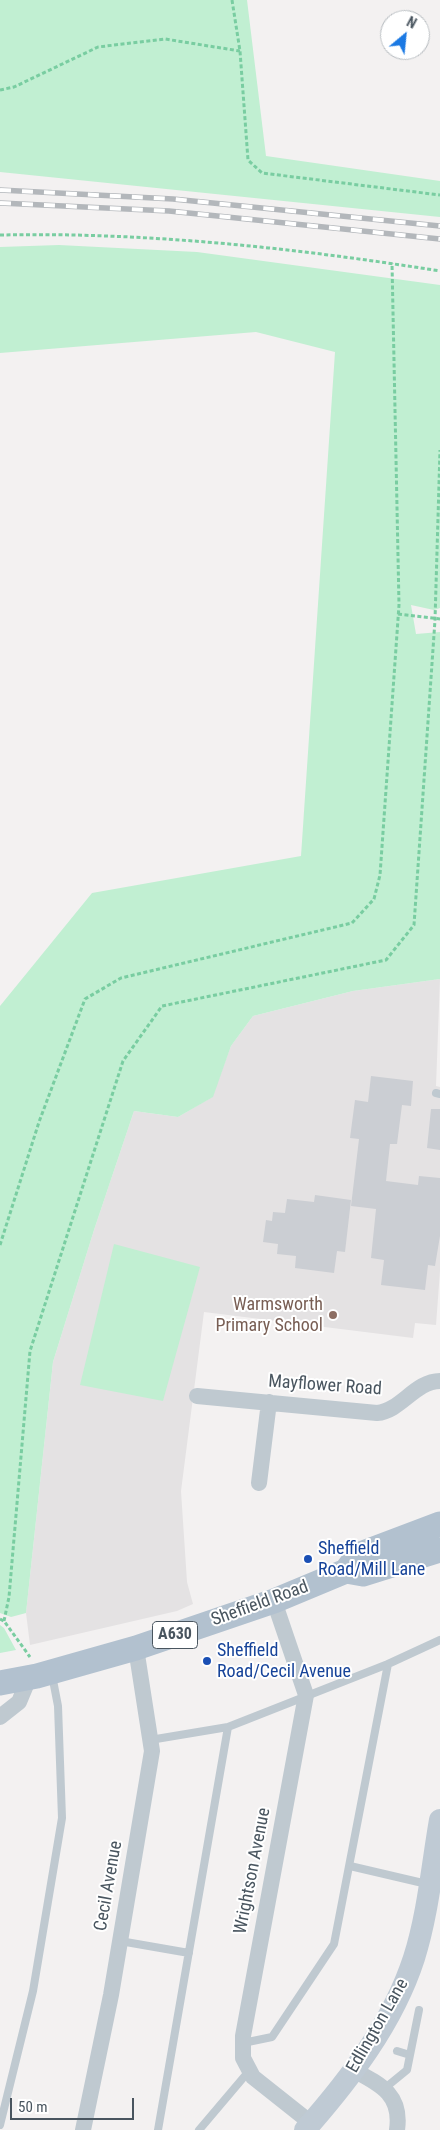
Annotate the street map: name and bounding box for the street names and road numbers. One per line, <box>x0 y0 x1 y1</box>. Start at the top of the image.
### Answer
street label: Mayflower Road <box>268 1371 382 1401</box>
street label: Sheffield Road <box>209 1576 311 1632</box>
road number: A630 <box>152 1622 198 1648</box>
street label: Wrightson Avenue <box>230 1806 276 1936</box>
street label: Cecil Avenue <box>90 1839 128 1933</box>
street label: Edlington Lane <box>342 1975 414 2077</box>

